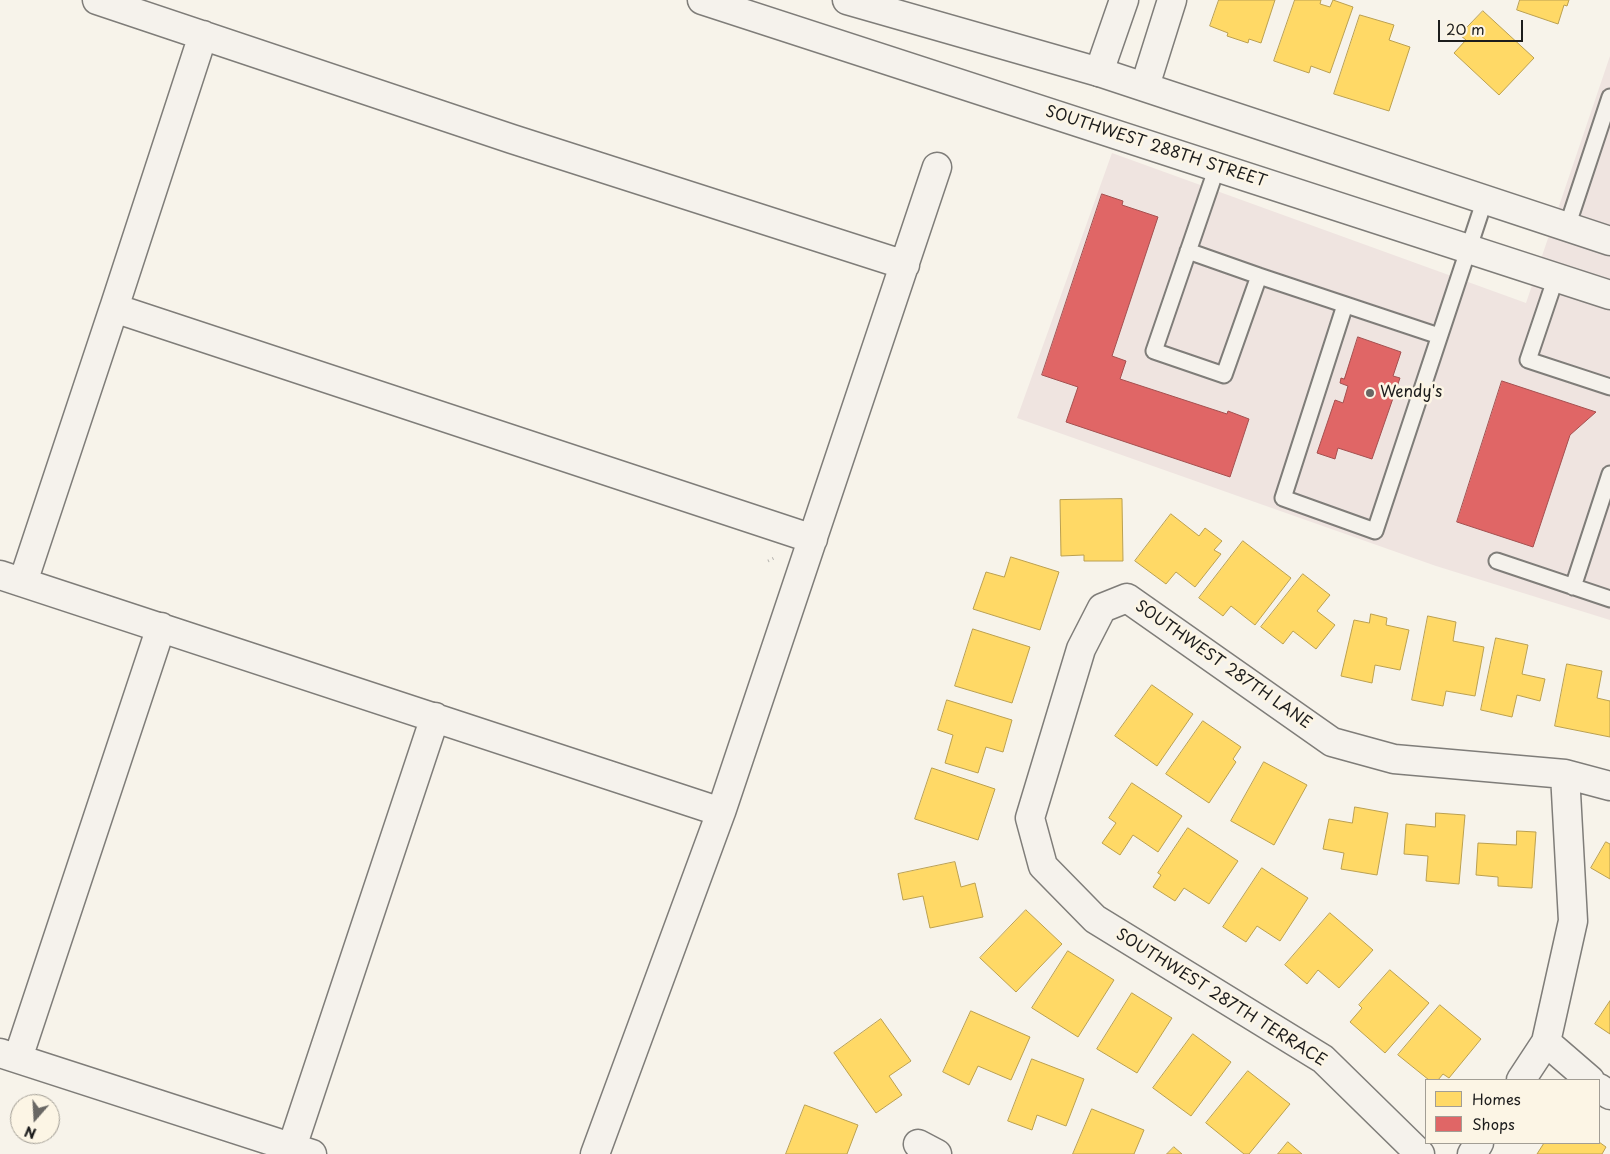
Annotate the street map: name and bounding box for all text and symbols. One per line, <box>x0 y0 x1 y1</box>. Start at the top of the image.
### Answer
scale bar <box>1440 10 1525 42</box>
text: 20 m <box>1446 17 1485 40</box>
street label: SOUTHWEST 288TH STREET <box>1043 102 1269 192</box>
place label: Wendy's <box>1380 383 1442 403</box>
marker: Wendy's <box>1364 387 1376 399</box>
street label: SOUTHWEST 287TH LANE <box>1131 597 1315 733</box>
street label: SOUTHWEST 287TH TERRACE <box>1112 925 1330 1071</box>
legend <box>1425 1079 1600 1144</box>
text: Homes <box>1472 1087 1521 1110</box>
north arrow <box>10 1094 60 1144</box>
text: Shops <box>1472 1112 1515 1135</box>
text: N <box>22 1121 39 1144</box>

